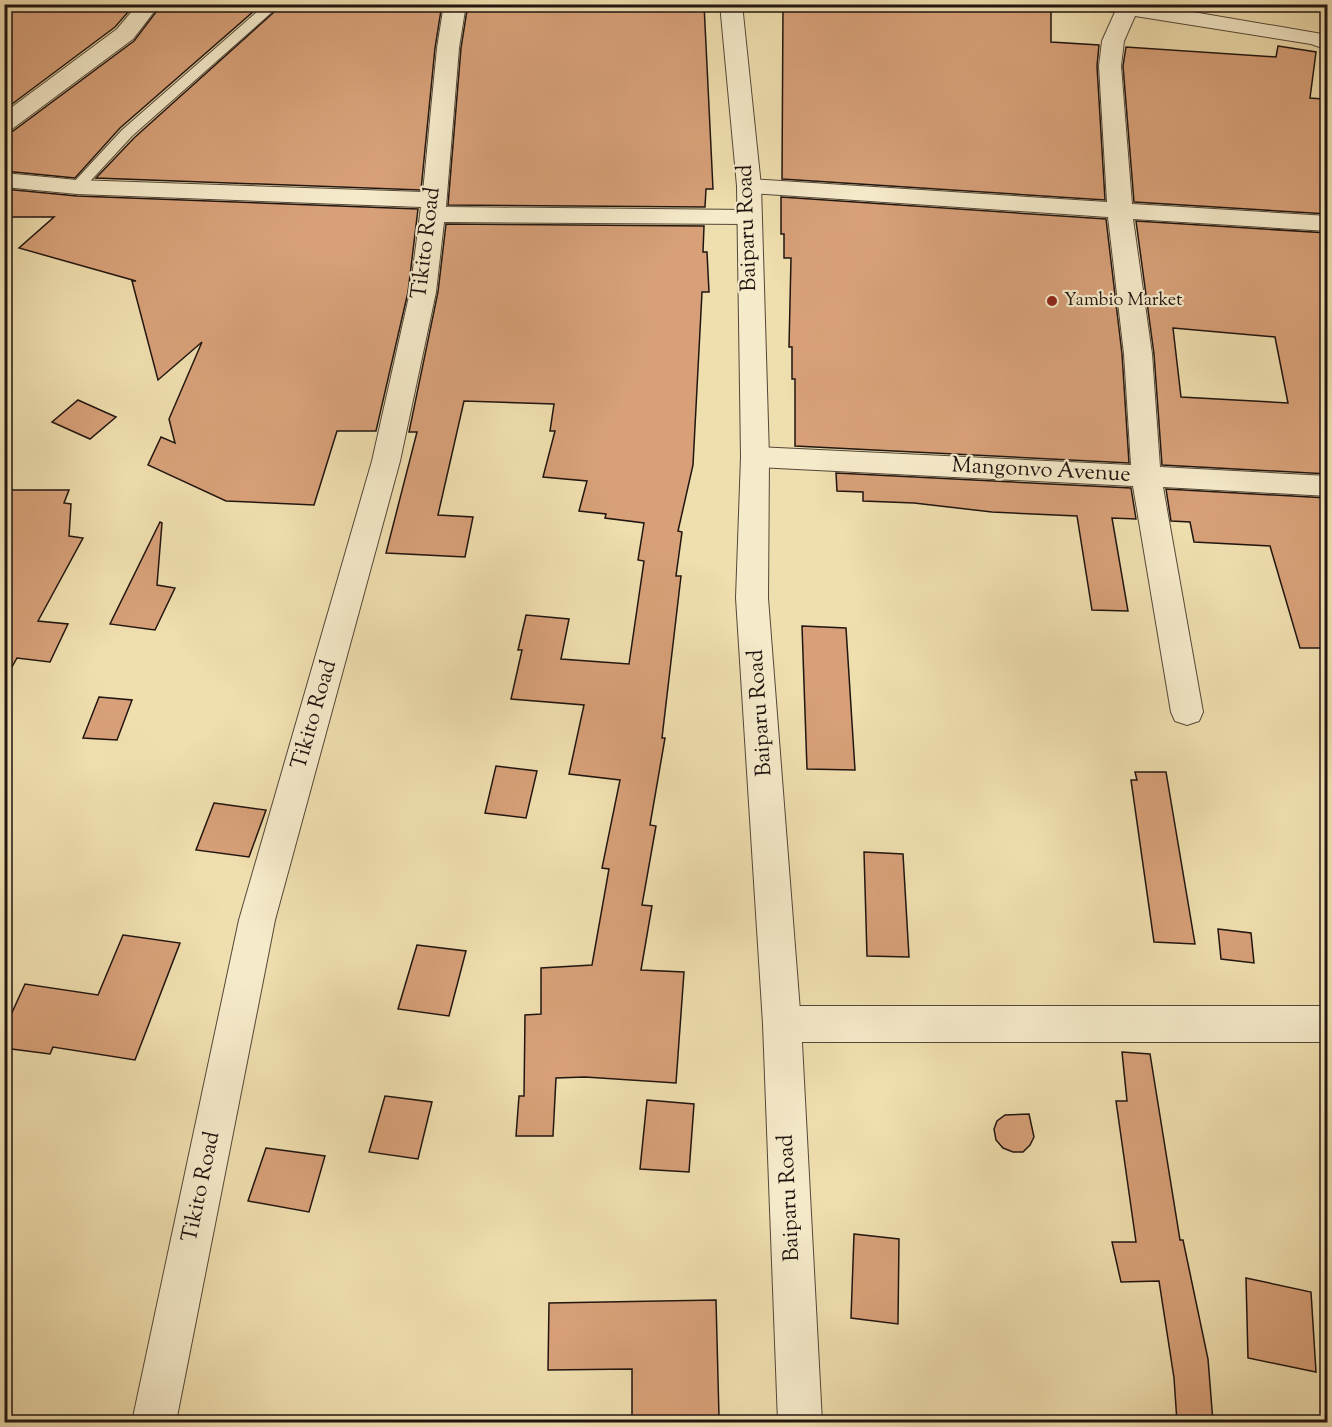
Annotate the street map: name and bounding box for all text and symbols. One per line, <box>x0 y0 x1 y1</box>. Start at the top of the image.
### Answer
street label: Baiparu Road <box>730 164 766 292</box>
street label: Tikito Road <box>404 185 450 301</box>
place label: Yambio Market <box>1064 288 1182 314</box>
marker: Yambio Market <box>1045 294 1059 308</box>
street label: Mangonvo Avenue <box>951 450 1131 492</box>
street label: Baiparu Road <box>741 648 781 778</box>
street label: Tikito Road <box>284 657 346 773</box>
street label: Tikito Road <box>175 1129 229 1245</box>
street label: Baiparu Road <box>771 1134 809 1262</box>

